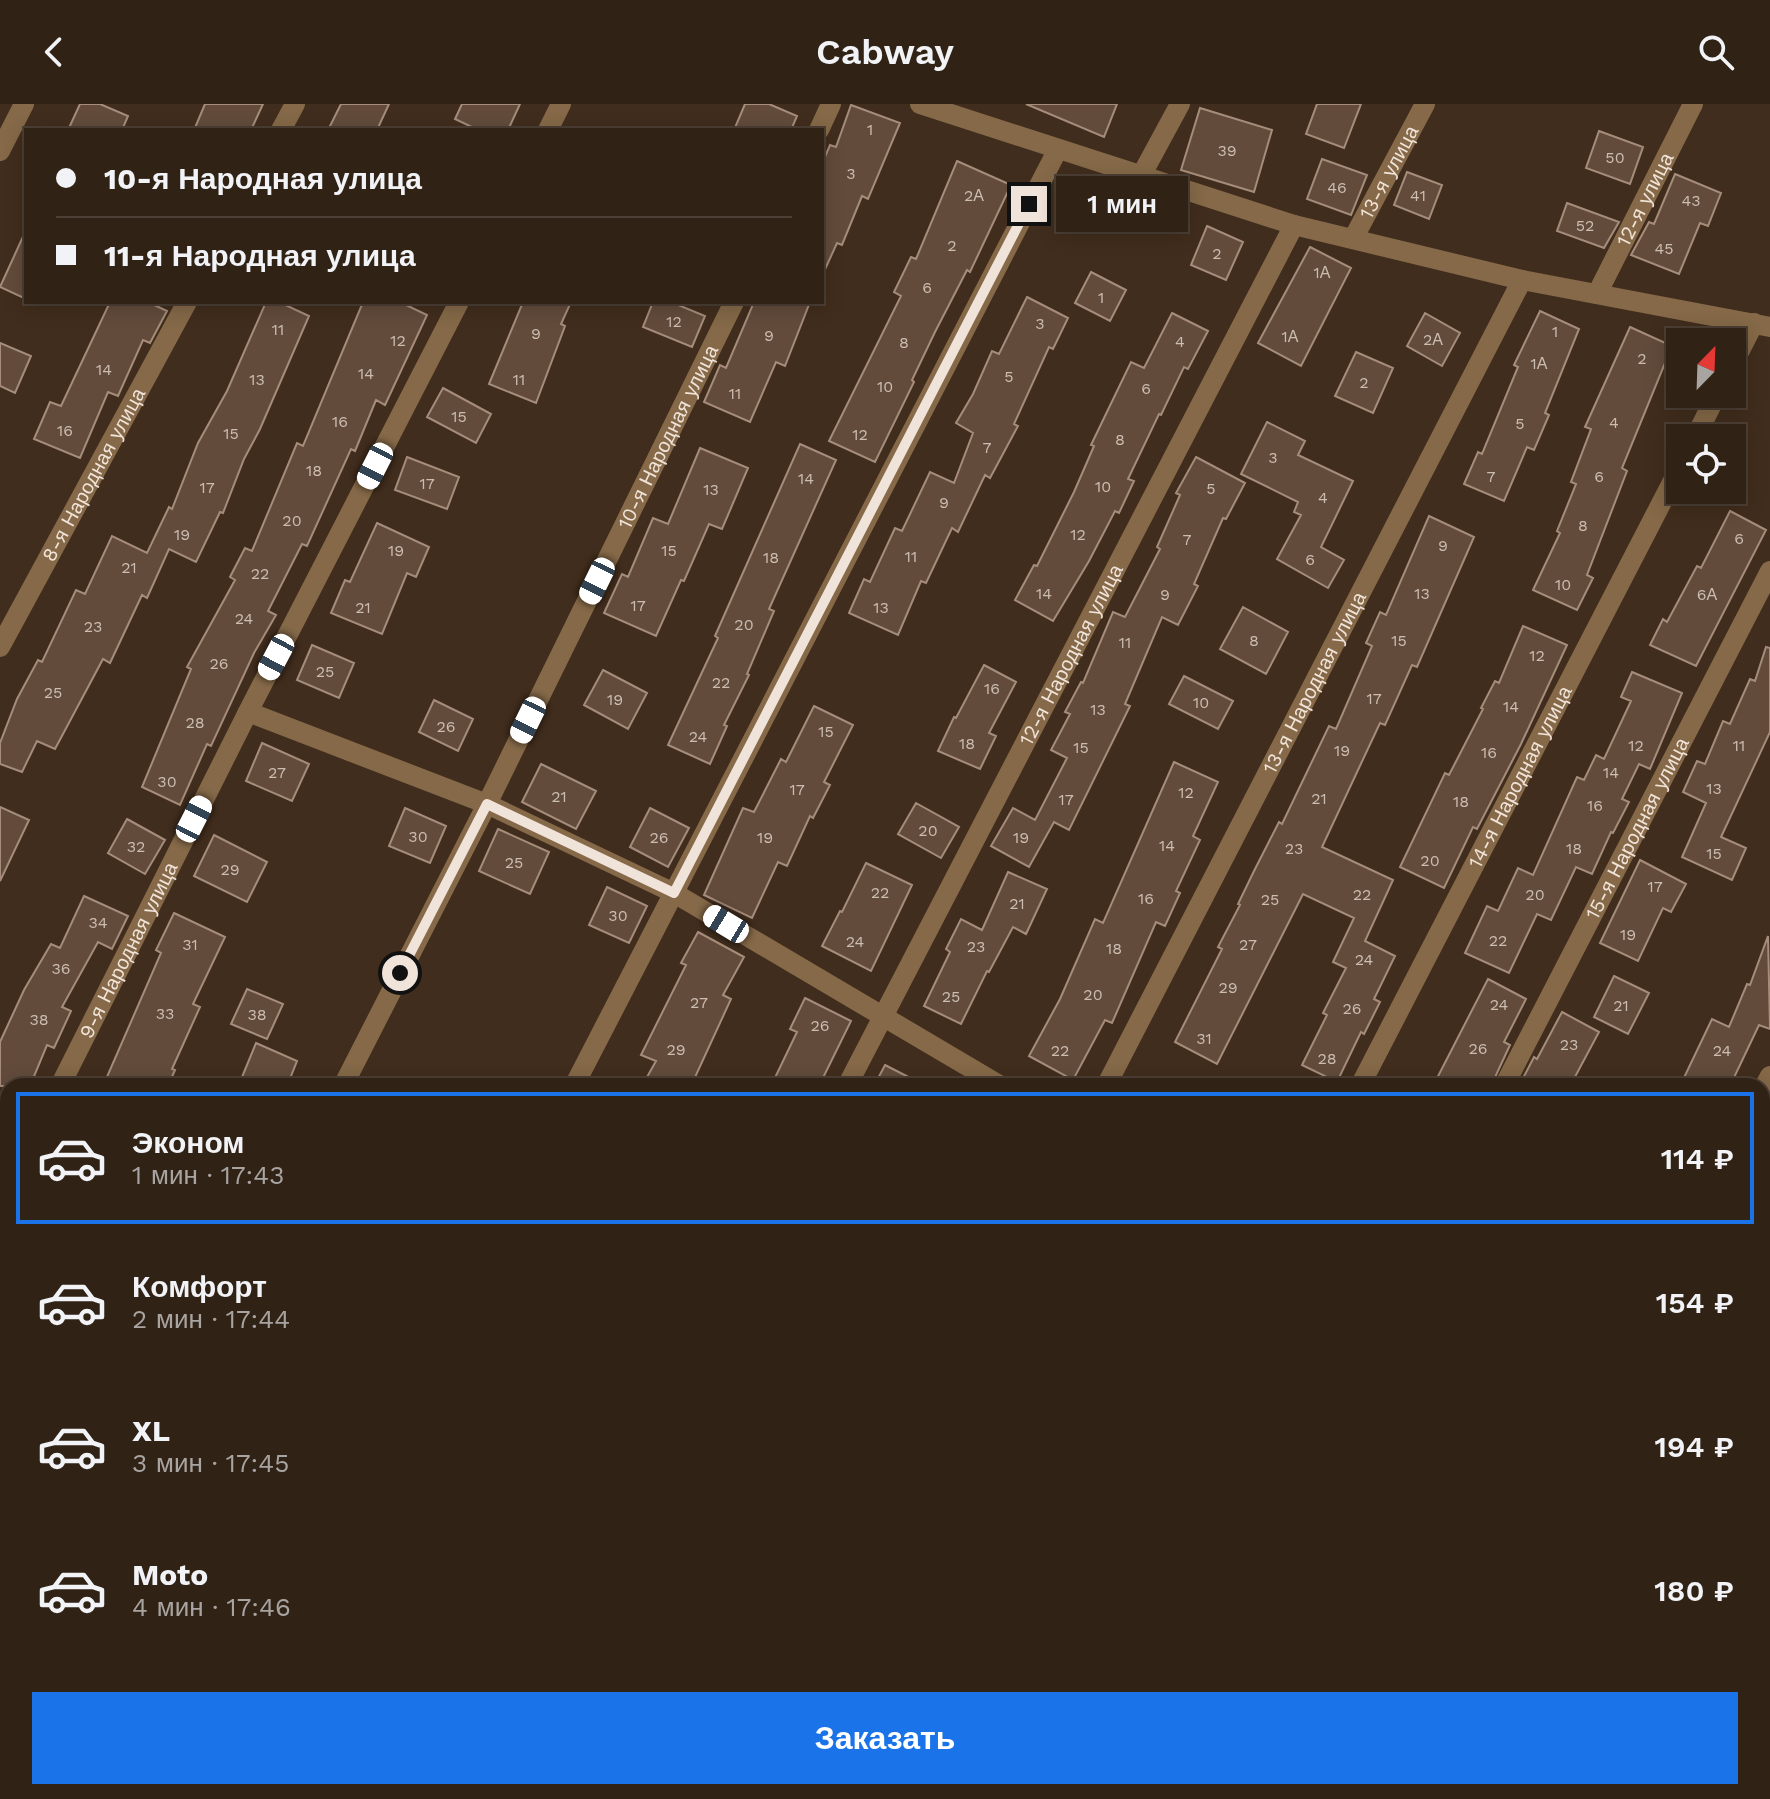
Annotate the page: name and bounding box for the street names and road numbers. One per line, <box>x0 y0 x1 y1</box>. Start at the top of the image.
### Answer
street label: 13-я улица <box>1354 120 1424 223</box>
street label: 12-я улица <box>1611 148 1679 250</box>
street label: 10-я Народная улица <box>612 340 723 533</box>
street label: 8-я Народная улица <box>37 383 151 566</box>
street label: 12-я Народная улица <box>1014 559 1128 749</box>
street label: 13-я Народная улица <box>1257 587 1371 777</box>
street label: 14-я Народная улица <box>1463 681 1577 872</box>
street label: 15-я Народная улица <box>1580 733 1694 923</box>
street label: 9-я Народная улица <box>74 857 183 1042</box>

